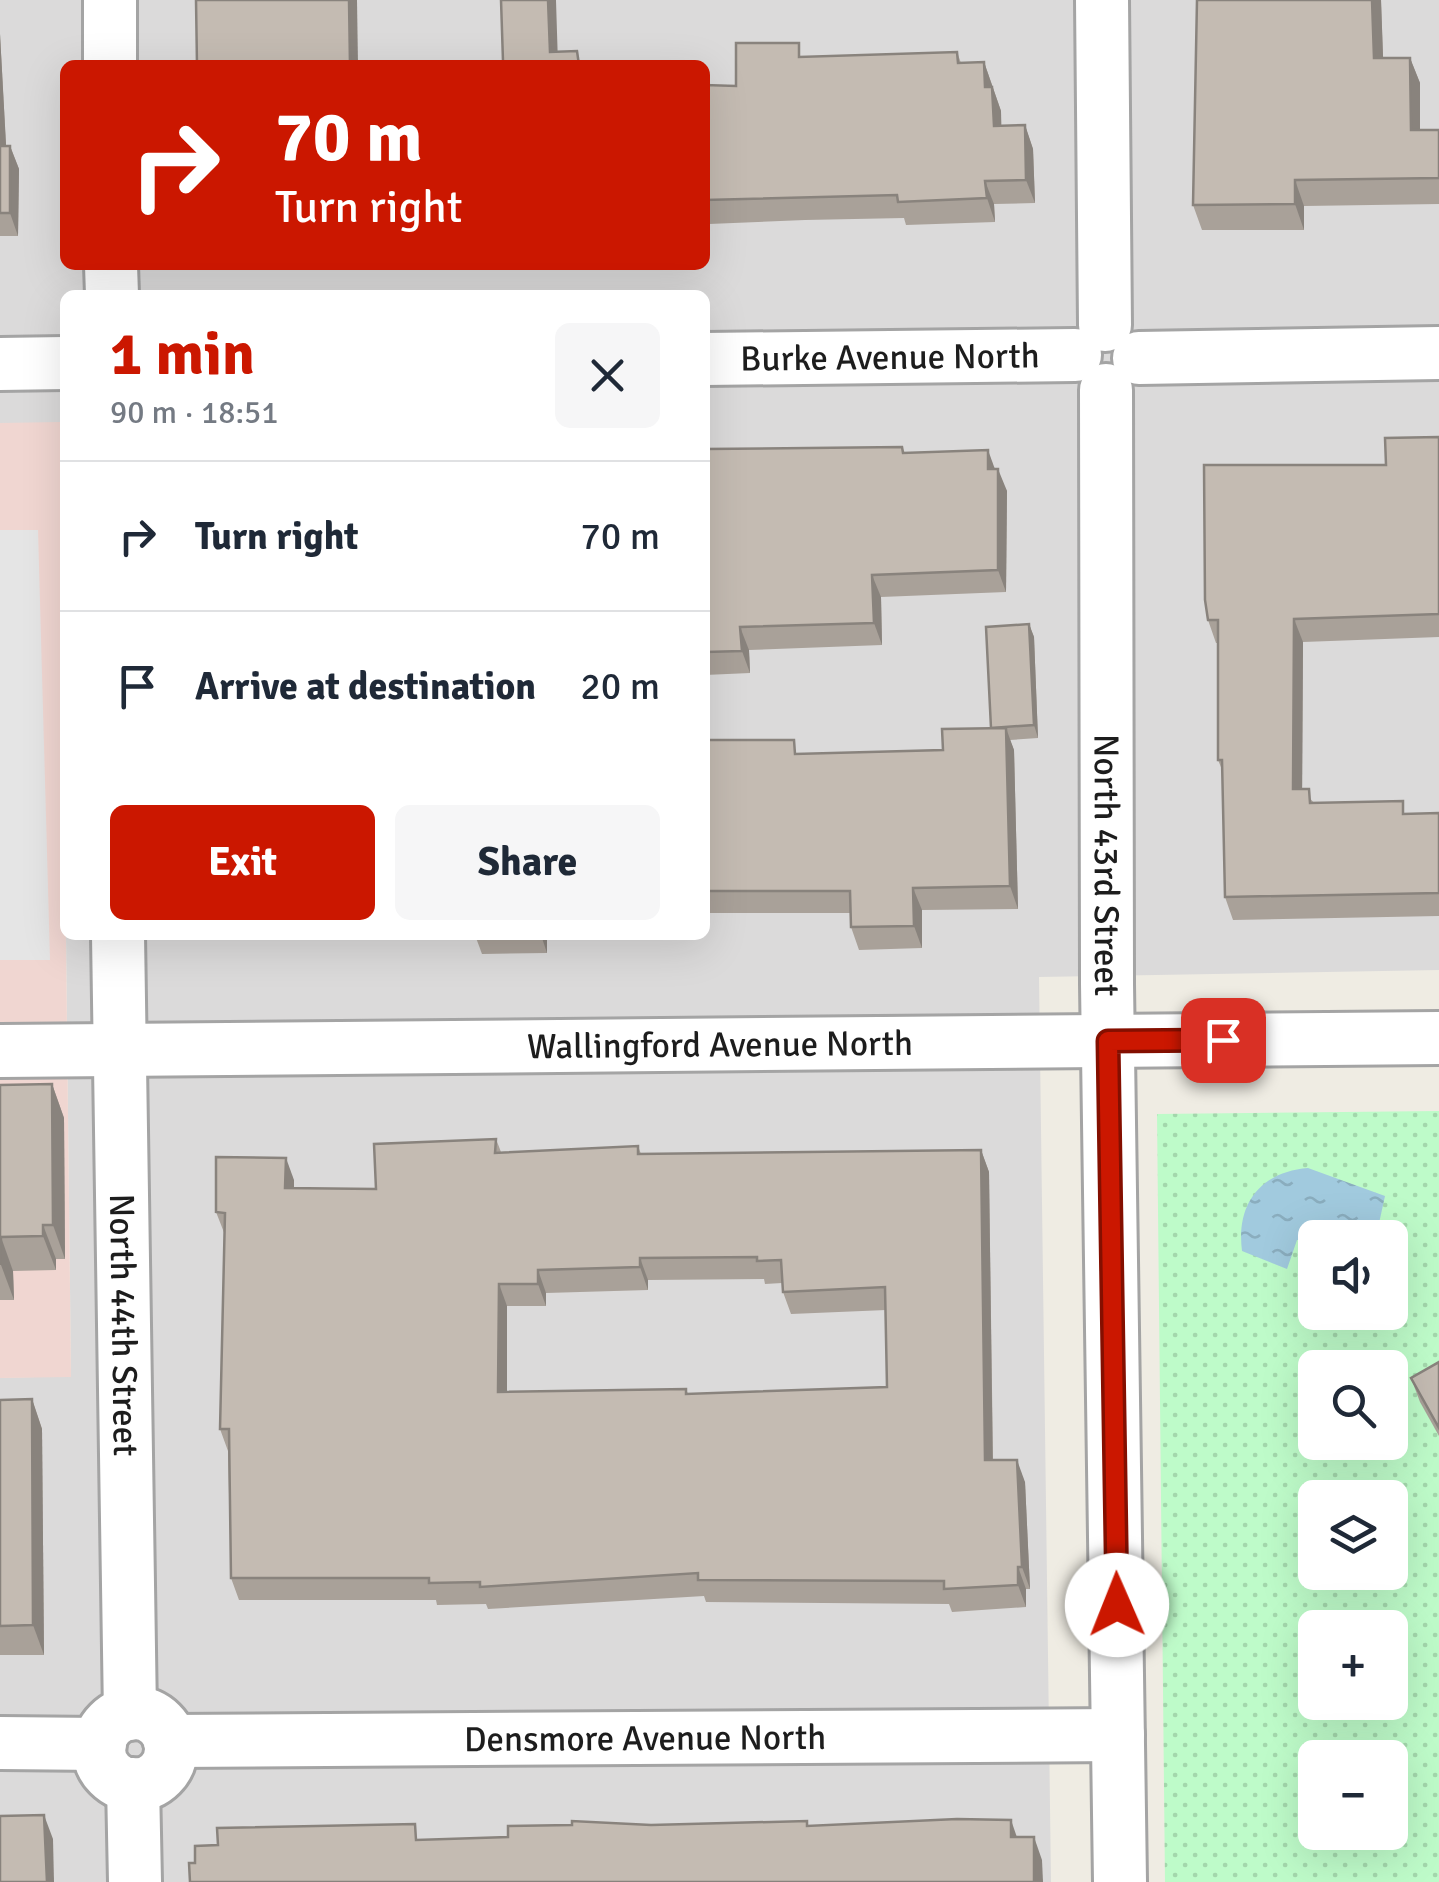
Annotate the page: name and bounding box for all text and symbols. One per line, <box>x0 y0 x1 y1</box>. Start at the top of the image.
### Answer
text: 70 m <box>275 94 423 180</box>
icon: right <box>110 100 240 230</box>
text: Turn right <box>275 180 463 235</box>
text: 1 min <box>110 318 255 392</box>
button: close <box>555 323 660 428</box>
street label: Burke Avenue North <box>740 334 1040 381</box>
text: 90 m · 18:51 <box>110 393 279 432</box>
icon: right <box>110 509 165 564</box>
text: Turn right <box>195 513 359 560</box>
text: 70 m <box>580 513 660 560</box>
icon: arrive <box>110 659 165 714</box>
text: Arrive at destination <box>195 663 536 710</box>
text: 20 m <box>580 663 660 710</box>
street label: North 43rd Street <box>1085 734 1128 997</box>
button: Exit <box>110 805 375 920</box>
button: Share <box>395 805 660 920</box>
pin <box>1181 998 1266 1083</box>
icon: arrive <box>1196 1013 1251 1068</box>
street label: Wallingford Avenue North <box>527 1022 913 1068</box>
street label: North 44th Street <box>100 1193 147 1457</box>
map controls <box>1298 1220 1408 1850</box>
button: sound <box>1298 1220 1408 1330</box>
button: search <box>1298 1350 1408 1460</box>
button: layers <box>1298 1480 1408 1590</box>
position arrow <box>1065 1553 1169 1657</box>
button: + <box>1298 1610 1408 1720</box>
street label: Densmore Avenue North <box>464 1716 826 1761</box>
button: − <box>1298 1740 1408 1850</box>

